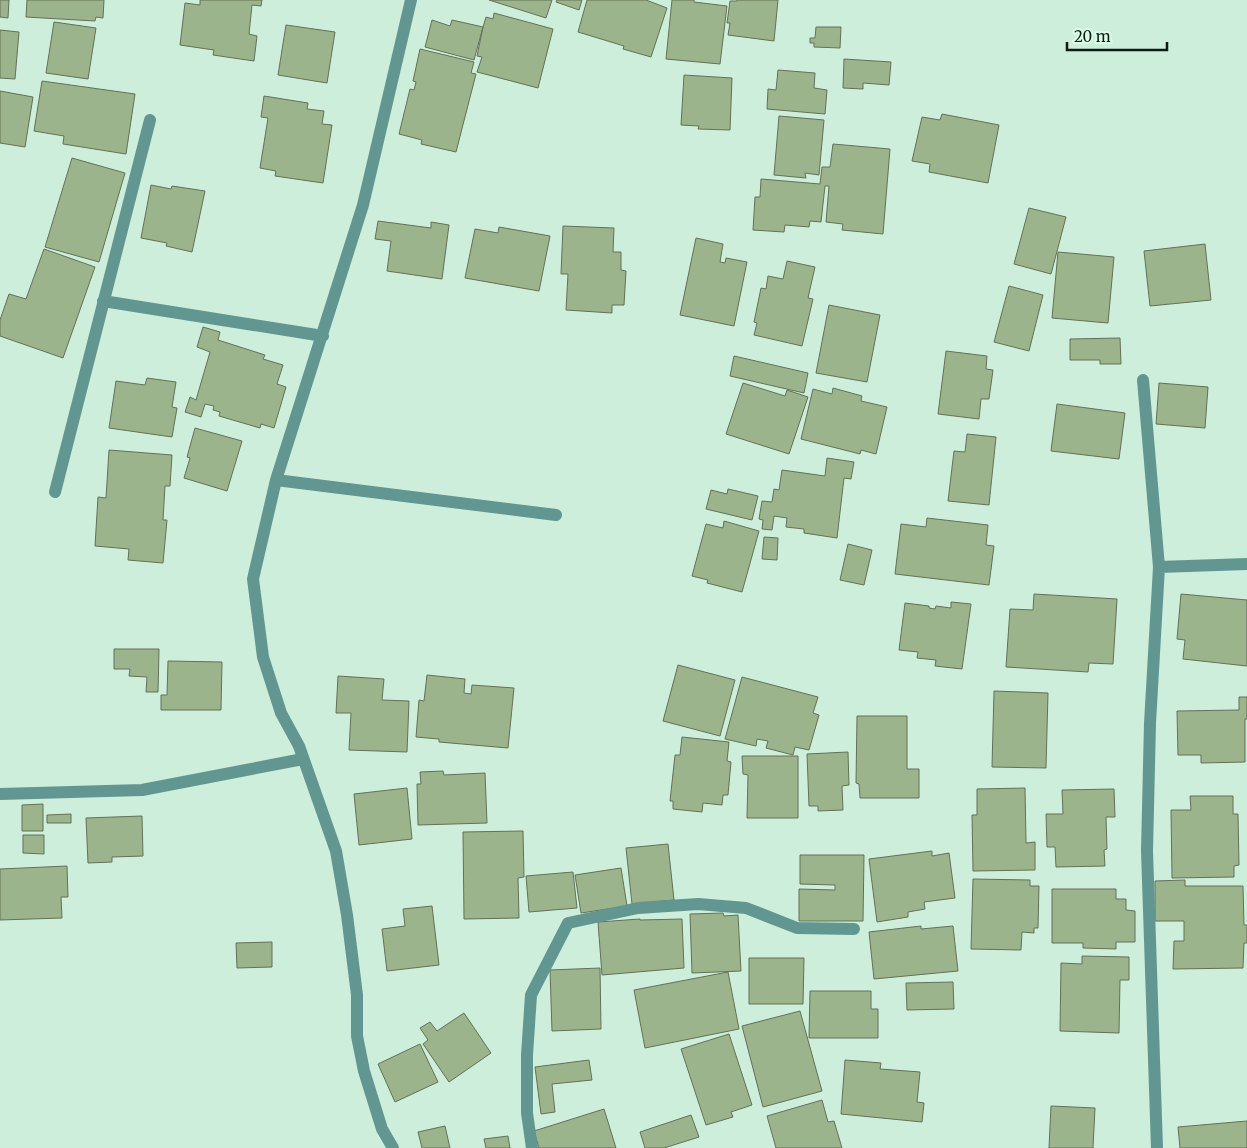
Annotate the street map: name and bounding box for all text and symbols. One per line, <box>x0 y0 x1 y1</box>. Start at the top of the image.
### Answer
scale bar <box>1067 20 1167 52</box>
text: 20 m <box>1074 27 1111 46</box>

